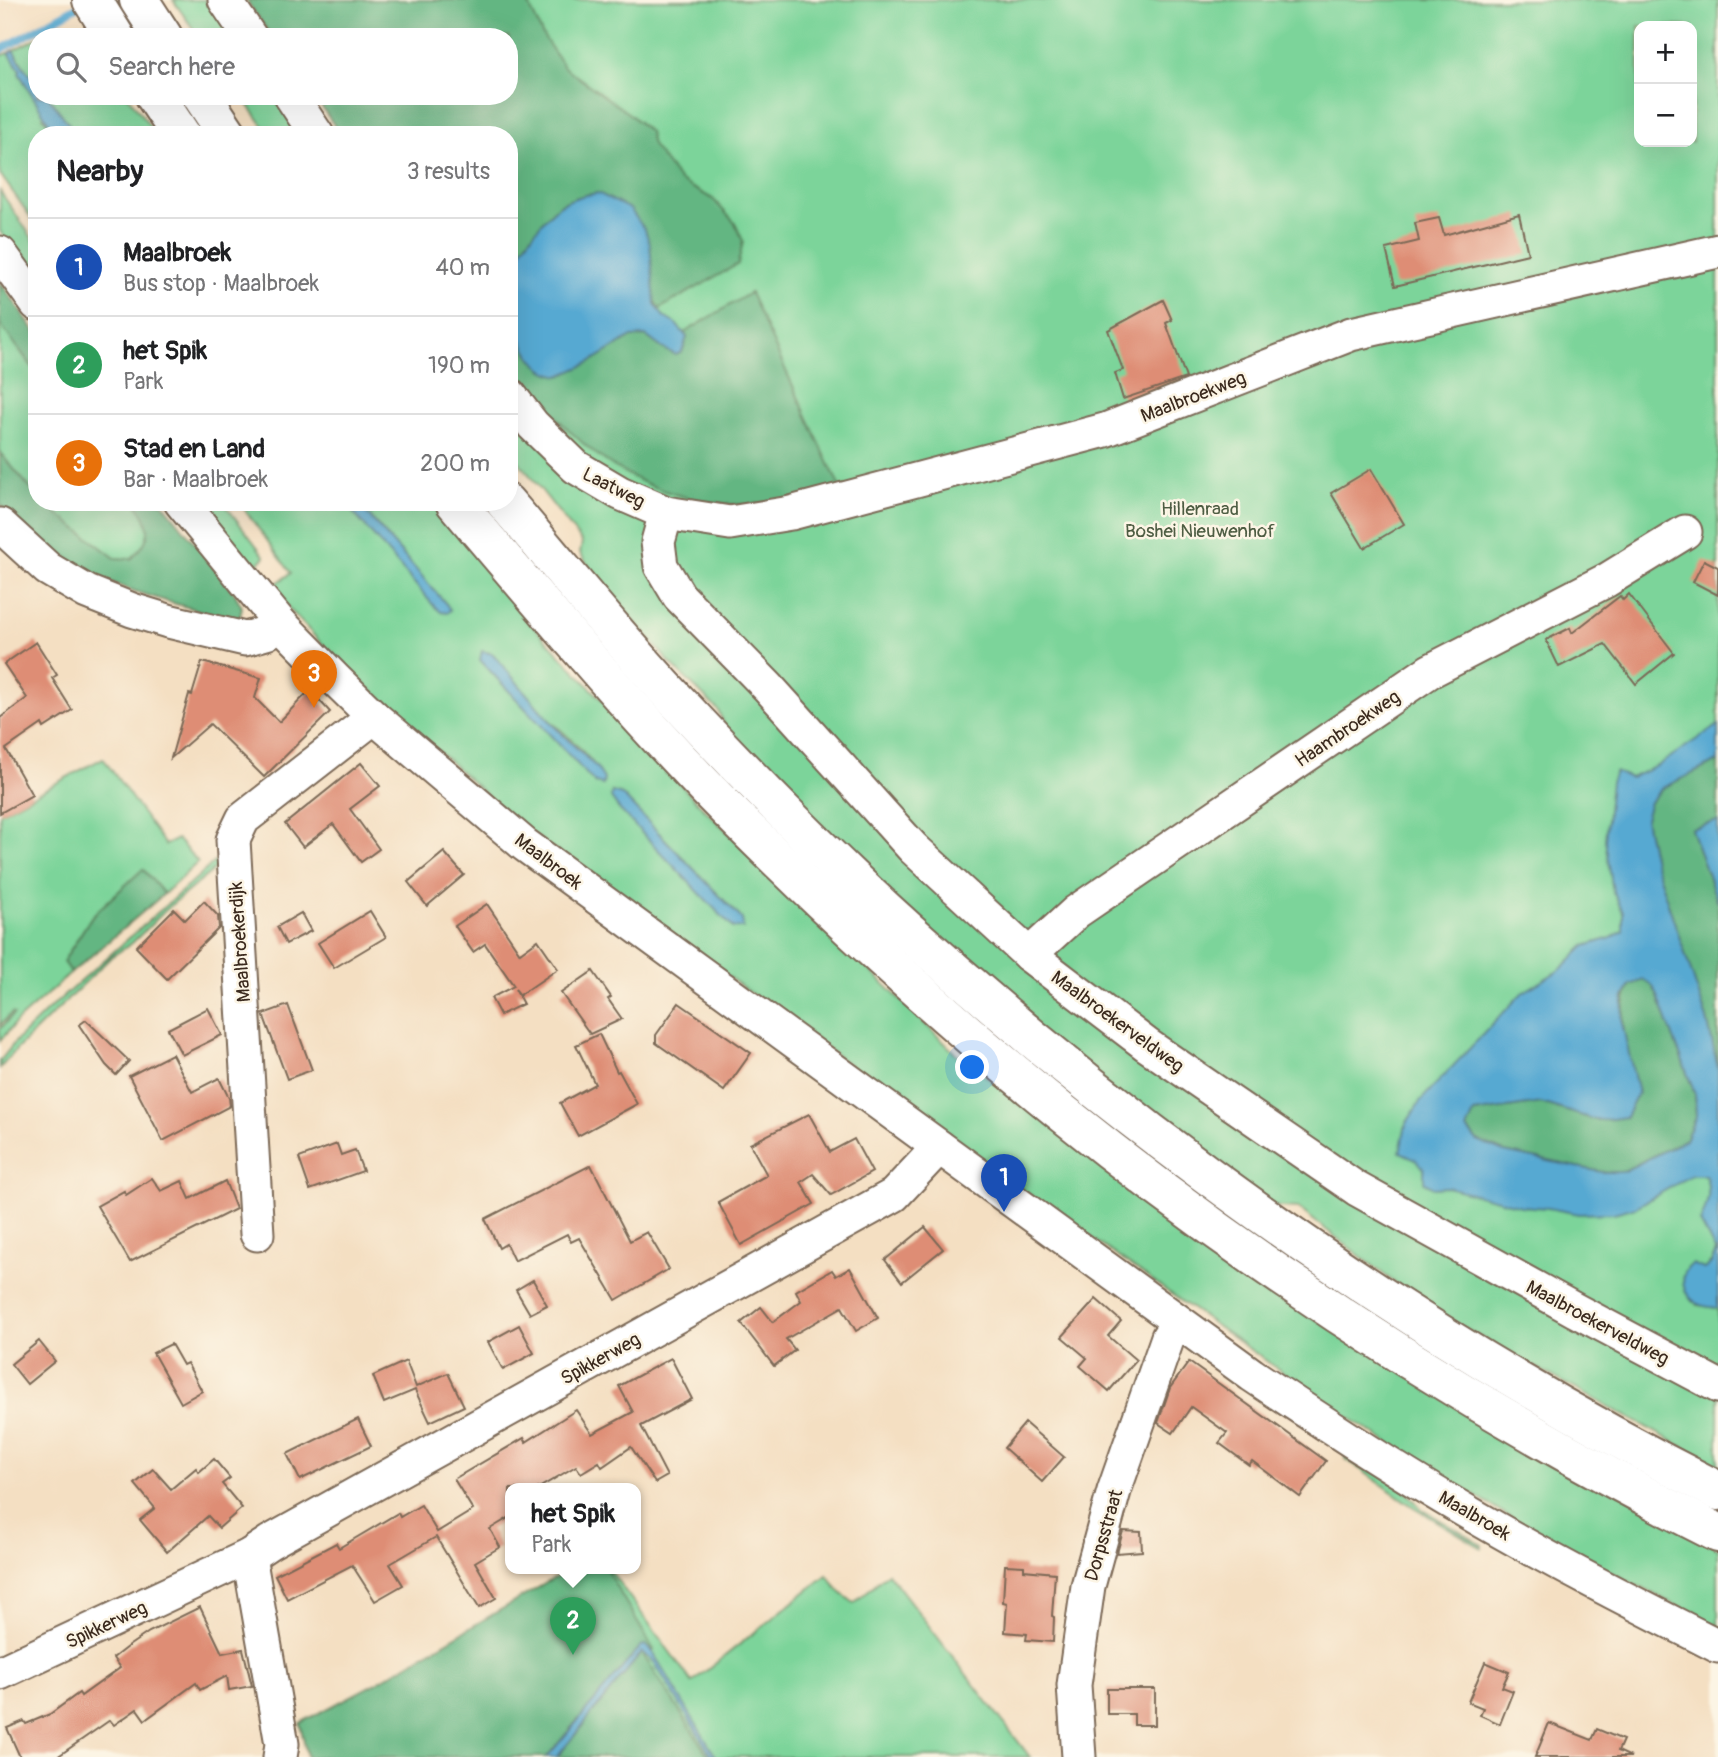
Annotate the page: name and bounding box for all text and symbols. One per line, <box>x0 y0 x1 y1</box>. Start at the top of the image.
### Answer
map controls <box>1634 21 1697 147</box>
button: + <box>1634 21 1697 84</box>
search box <box>28 28 518 105</box>
icon: search <box>52 48 90 86</box>
text: Search here <box>108 51 235 83</box>
button: − <box>1634 84 1697 147</box>
text: Nearby <box>56 153 143 190</box>
text: 3 results <box>407 157 490 186</box>
text: Maalbroek <box>123 237 231 269</box>
text: 1 <box>75 253 84 282</box>
text: 40 m <box>436 253 490 282</box>
text: Bus stop · Maalbroek <box>123 269 319 298</box>
text: het Spik <box>123 335 207 367</box>
text: 2 <box>73 351 85 380</box>
text: 190 m <box>428 351 490 380</box>
street label: Maalbroekweg <box>1137 366 1249 428</box>
text: Park <box>123 367 163 396</box>
text: Stad en Land <box>123 433 265 465</box>
text: 3 <box>73 449 85 478</box>
text: 200 m <box>420 449 490 478</box>
street label: Laatweg <box>578 462 649 514</box>
text: Bar · Maalbroek <box>123 465 268 494</box>
park label: Hillenraad Boshei Nieuwenhof <box>1125 497 1275 543</box>
pin: 3 <box>291 650 337 708</box>
street label: Haambroekweg <box>1290 685 1405 773</box>
street label: Maalbroek <box>510 828 587 895</box>
street label: Maalbroekerdijk <box>224 881 256 1003</box>
street label: Maalbroekerveldweg <box>1046 965 1189 1078</box>
your location <box>955 1050 989 1084</box>
pin: 1 <box>981 1154 1027 1212</box>
street label: Maalbroekerveldweg <box>1522 1275 1673 1371</box>
street label: Spikkerweg <box>557 1327 644 1391</box>
popup <box>505 1483 641 1574</box>
street label: Dorpsstraat <box>1079 1486 1129 1584</box>
street label: Maalbroek <box>1434 1486 1515 1546</box>
text: het Spik <box>531 1498 615 1530</box>
text: Park <box>531 1530 571 1559</box>
street label: Spikkerweg <box>62 1596 151 1654</box>
pin: 2 <box>550 1597 596 1655</box>

